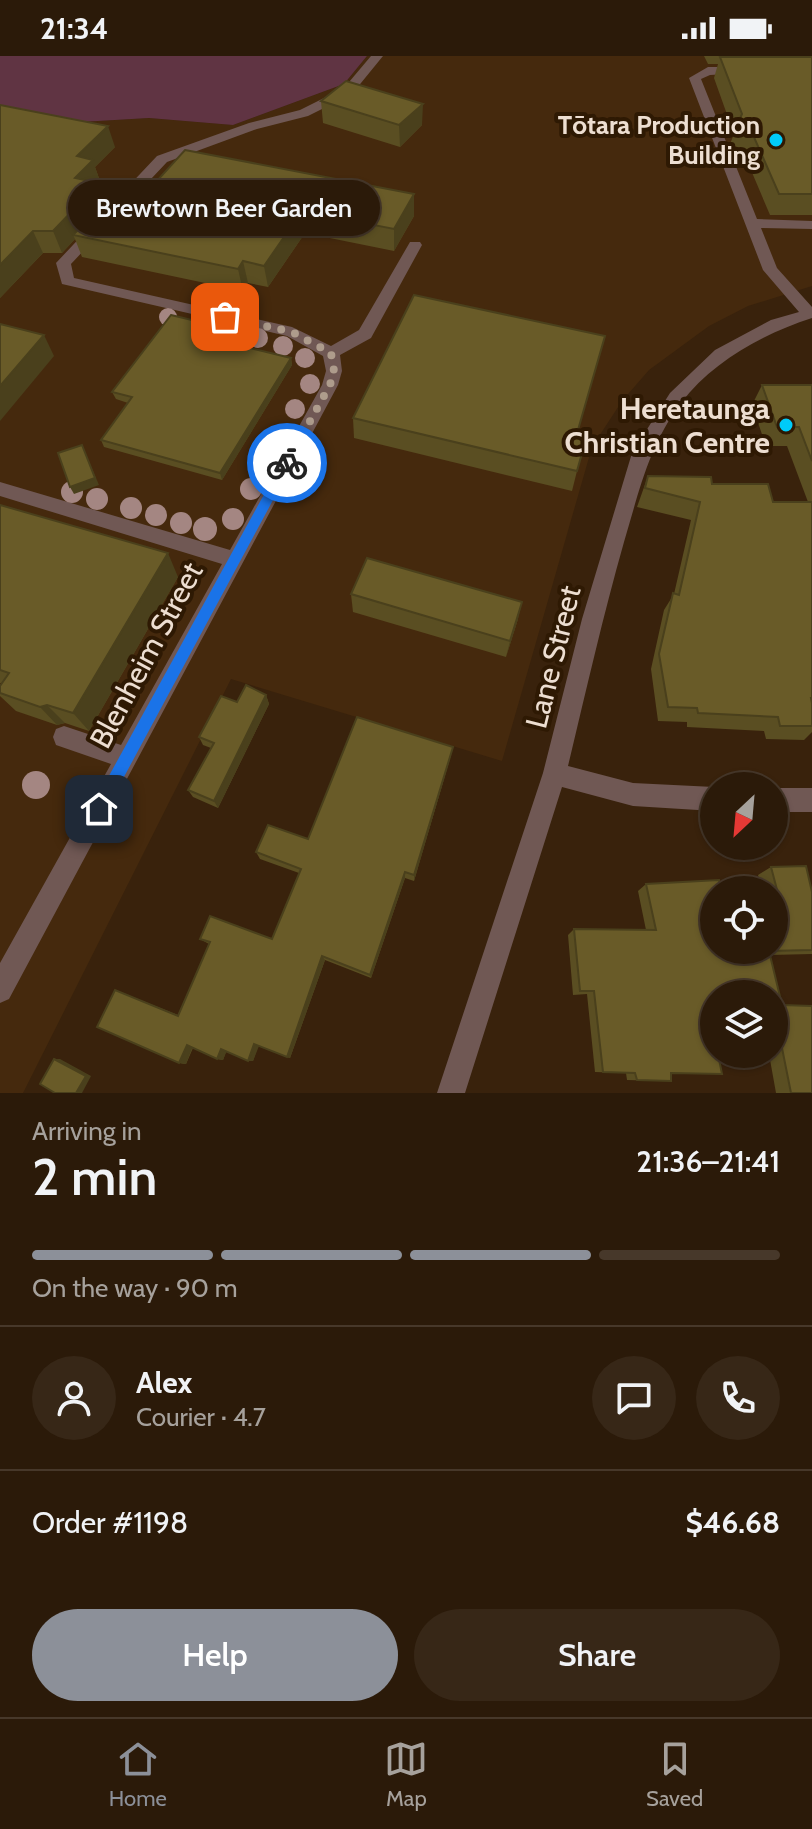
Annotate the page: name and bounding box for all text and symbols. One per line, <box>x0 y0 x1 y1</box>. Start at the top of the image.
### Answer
text: 21:34 <box>40 10 108 47</box>
place label: Tōtara Production Building <box>558 109 760 171</box>
marker: Tōtara Production Building <box>767 131 785 149</box>
callout: Brewtown Beer Garden <box>69 181 381 237</box>
text: Brewtown Beer Garden <box>96 192 352 224</box>
pin <box>191 283 259 351</box>
icon: bag <box>203 295 247 339</box>
place label: Heretaunga Christian Centre <box>564 390 770 461</box>
marker: Heretaunga Christian Centre <box>777 416 795 434</box>
courier <box>247 423 327 503</box>
icon: bike <box>265 441 309 485</box>
street label: Blenheim Street <box>82 556 210 754</box>
street label: Lane Street <box>517 582 589 732</box>
north arrow <box>700 772 788 860</box>
map controls <box>700 772 788 1068</box>
pin <box>65 775 133 843</box>
icon: home <box>77 787 121 831</box>
button: locate <box>700 876 788 964</box>
button: layers <box>700 980 788 1068</box>
text: Arriving in <box>32 1115 142 1147</box>
text: 21:36–21:41 <box>636 1143 780 1180</box>
text: 2 min <box>32 1145 157 1208</box>
text: On the way · 90 m <box>32 1272 238 1304</box>
button: person <box>32 1356 116 1440</box>
button: chat <box>592 1356 676 1440</box>
button: phone <box>696 1356 780 1440</box>
text: Alex <box>136 1364 192 1401</box>
text: Courier · 4.7 <box>136 1401 266 1433</box>
text: Order #1198 <box>32 1504 188 1541</box>
text: $46.68 <box>685 1504 780 1541</box>
button: Help <box>32 1609 398 1701</box>
button: Share <box>414 1609 780 1701</box>
tab: Home <box>109 1737 167 1812</box>
tab: Map <box>384 1737 428 1812</box>
tab: Saved <box>646 1737 703 1812</box>

